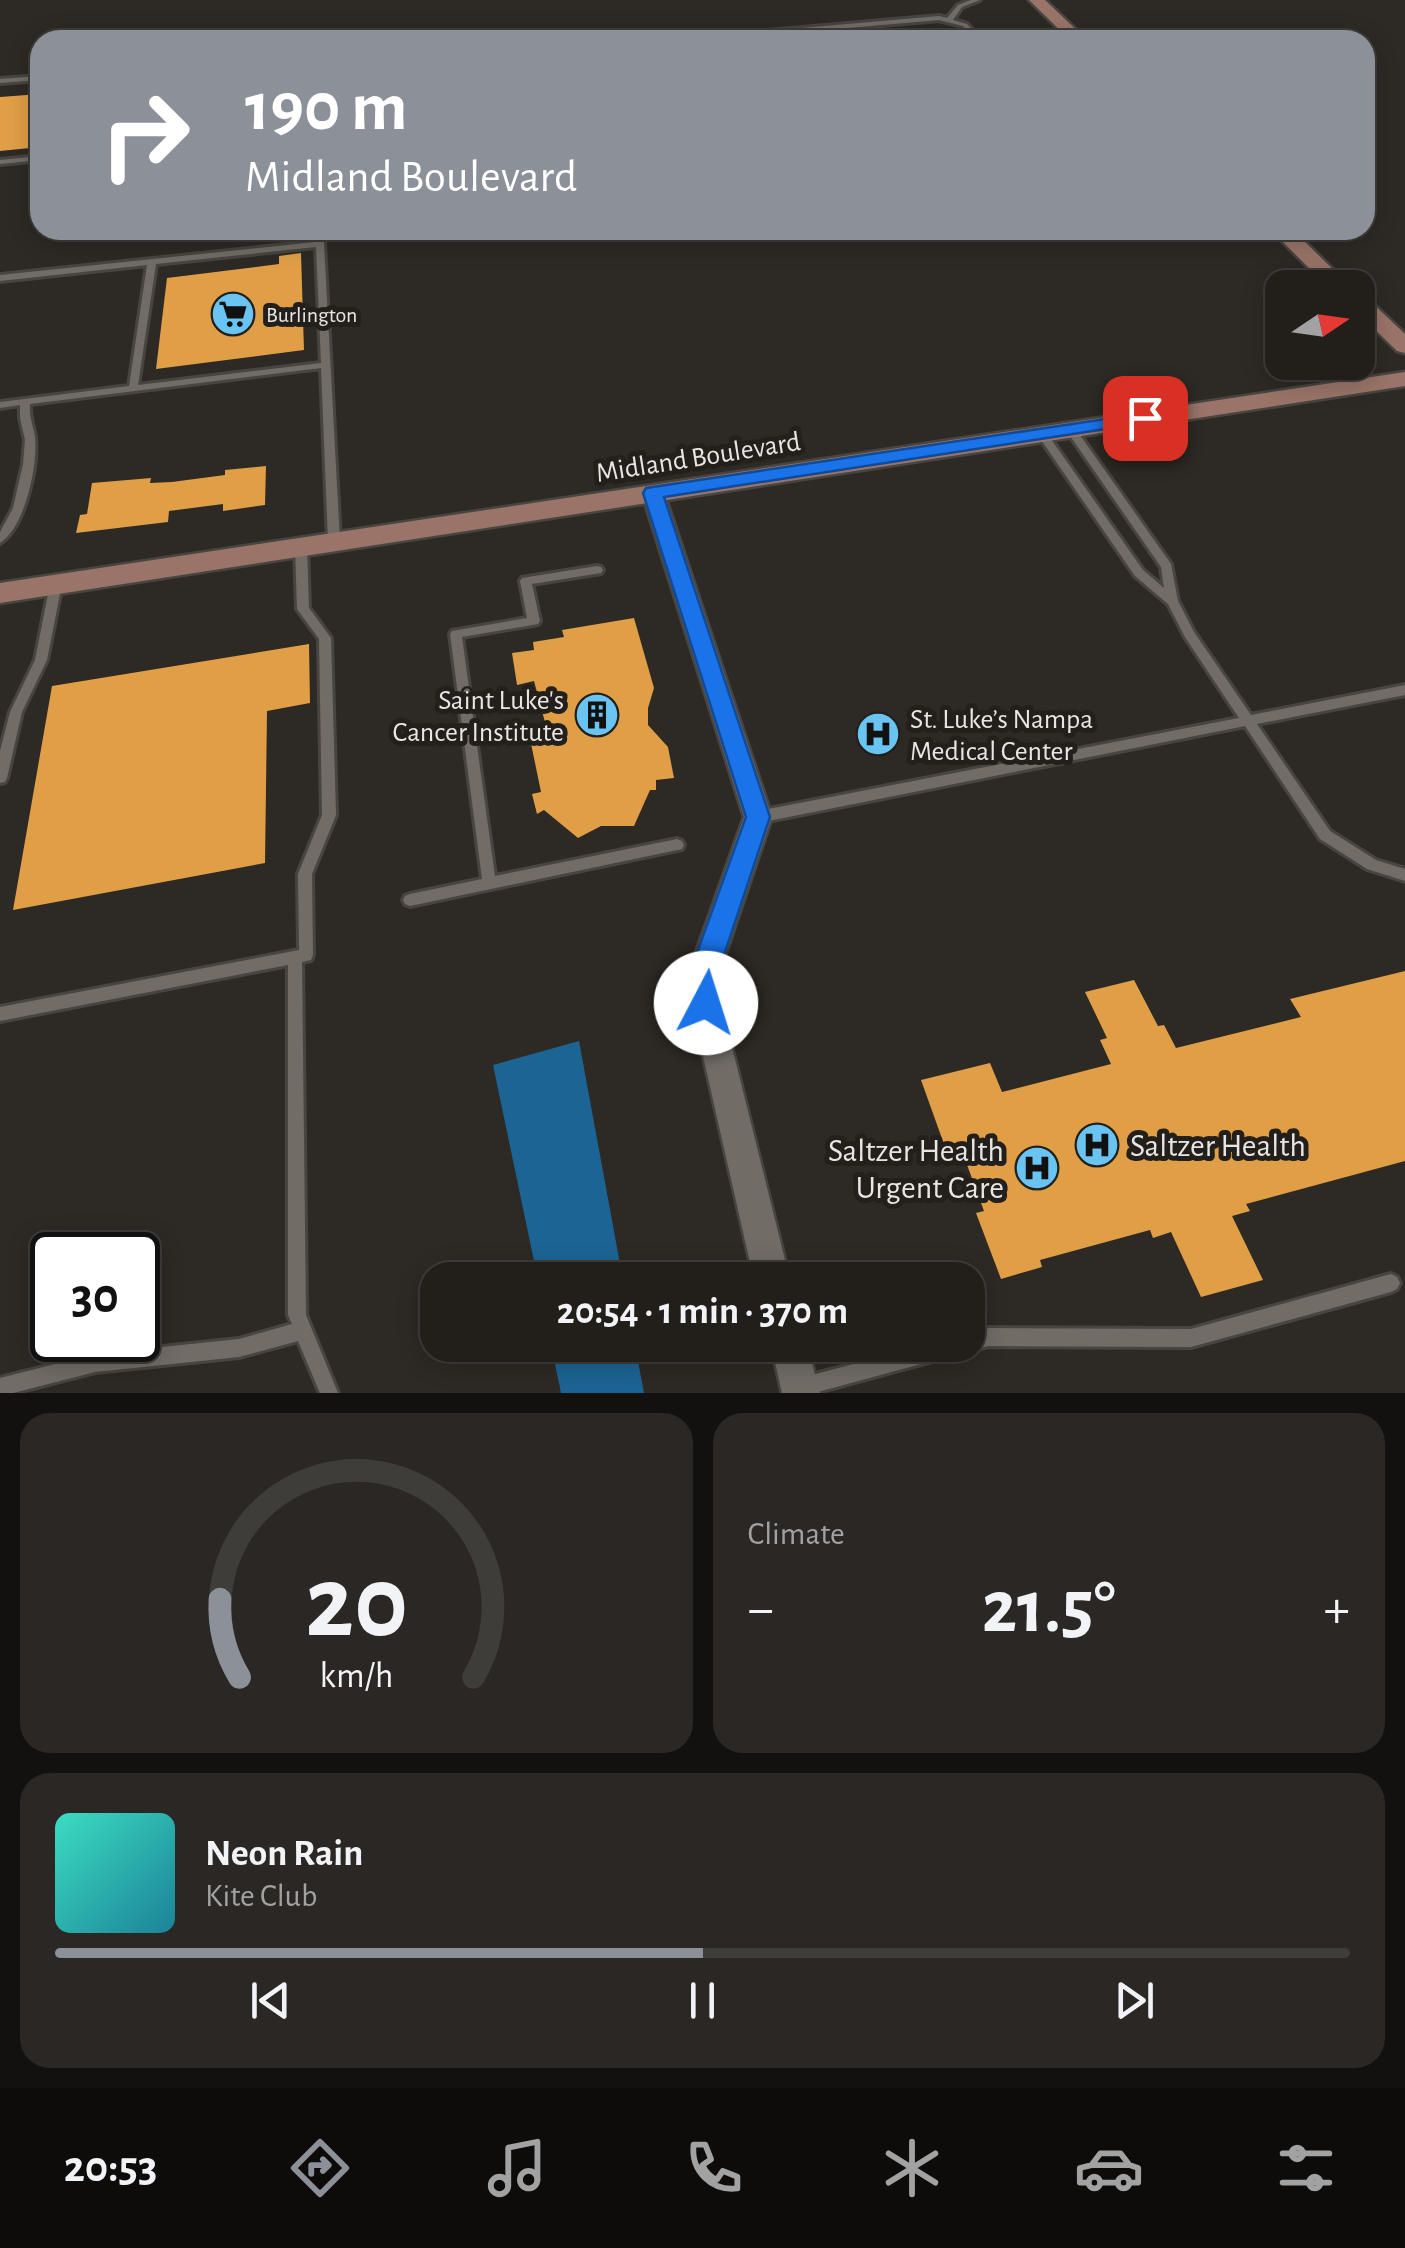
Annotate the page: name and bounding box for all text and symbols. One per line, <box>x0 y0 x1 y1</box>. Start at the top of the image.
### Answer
icon: right <box>80 70 210 200</box>
text: 190 m <box>245 73 408 143</box>
text: Midland Boulevard <box>245 155 577 200</box>
north arrow <box>1265 270 1375 380</box>
map controls <box>1265 270 1375 380</box>
supermarket icon: Burlington <box>210 291 256 337</box>
place label: Burlington <box>266 304 357 326</box>
pin <box>1103 376 1188 461</box>
icon: arrive <box>1118 391 1173 446</box>
street label: Midland Boulevard <box>594 428 803 488</box>
place label: Saint Luke's Cancer Institute <box>393 687 564 747</box>
building icon: Saint Luke's Cancer Institute <box>574 692 620 738</box>
place label: St. Luke’s Nampa Medical Center <box>910 706 1093 766</box>
hospital icon: St. Luke’s Nampa Medical Center <box>855 711 901 757</box>
position arrow <box>654 951 758 1055</box>
hospital icon: Saltzer Health <box>1074 1122 1120 1168</box>
place label: Saltzer Health <box>1130 1130 1306 1162</box>
place label: Saltzer Health Urgent Care <box>828 1135 1004 1204</box>
hospital icon: Saltzer Health Urgent Care <box>1014 1145 1060 1191</box>
speed limit sign: 30 <box>30 1232 160 1362</box>
text: 20:54 · 1 min · 370 m <box>557 1293 848 1331</box>
text: Climate <box>748 1518 845 1550</box>
text: 20 <box>305 1552 408 1656</box>
text: 21.5° <box>982 1571 1116 1646</box>
text: − <box>748 1582 774 1637</box>
text: + <box>1324 1582 1350 1637</box>
text: km/h <box>319 1658 393 1694</box>
text: Neon Rain <box>205 1835 363 1873</box>
text: Kite Club <box>205 1880 317 1912</box>
icon: previous <box>243 1973 298 2028</box>
icon: pause <box>675 1973 730 2028</box>
icon: next <box>1107 1973 1162 2028</box>
icon: directions <box>285 2133 355 2203</box>
icon: music <box>482 2133 552 2203</box>
icon: phone <box>679 2133 749 2203</box>
icon: climate <box>877 2133 947 2203</box>
icon: car <box>1074 2133 1144 2203</box>
icon: filters <box>1271 2133 1341 2203</box>
text: 20:53 <box>64 2145 157 2190</box>

